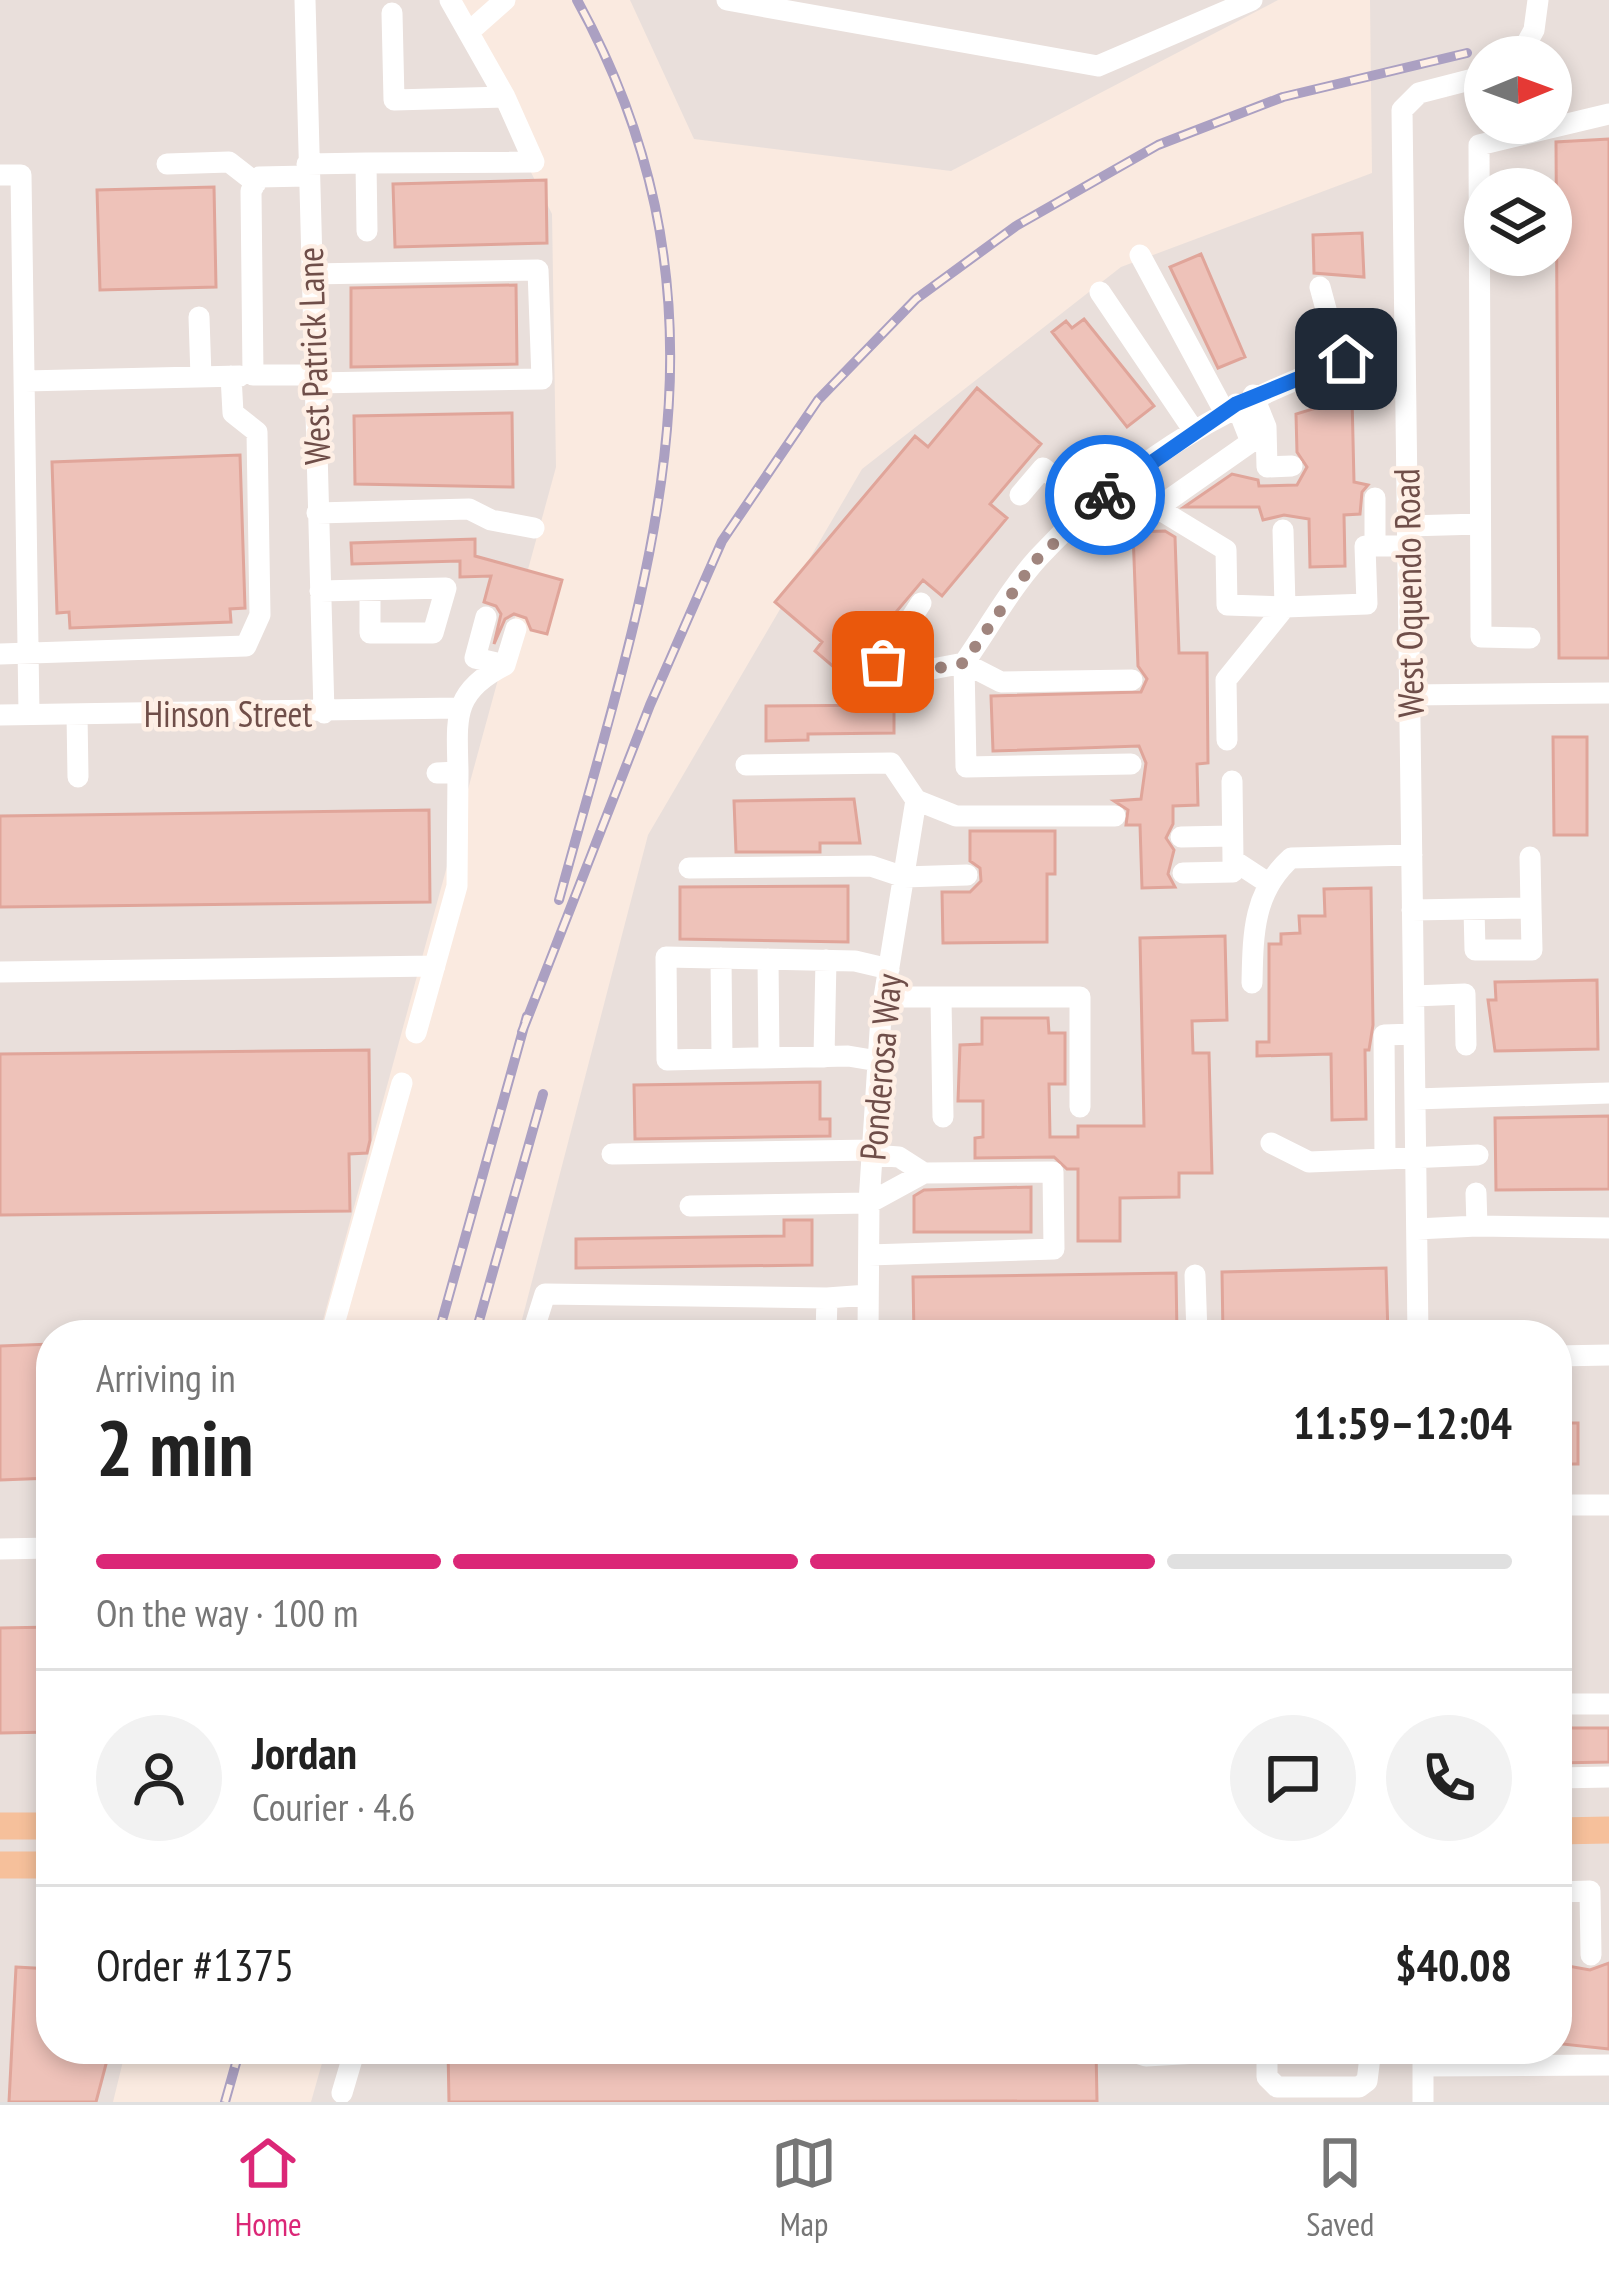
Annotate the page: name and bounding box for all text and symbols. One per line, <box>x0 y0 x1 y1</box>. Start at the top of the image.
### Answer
north arrow <box>1464 36 1572 144</box>
map controls <box>1464 36 1572 276</box>
button: layers <box>1464 168 1572 276</box>
street label: West Patrick Lane <box>286 246 340 466</box>
pin <box>1295 308 1397 410</box>
icon: home <box>1313 326 1379 392</box>
courier <box>1045 435 1165 555</box>
icon: bike <box>1072 462 1138 528</box>
street label: West Oquendo Road <box>1382 468 1434 718</box>
pin <box>832 611 934 713</box>
icon: bag <box>850 629 916 695</box>
street label: Hinson Street <box>144 690 312 737</box>
street label: Ponderosa Way <box>848 971 912 1162</box>
text: Arriving in <box>96 1352 236 1403</box>
text: 11:59–12:04 <box>1293 1393 1512 1451</box>
text: 2 min <box>96 1397 254 1498</box>
text: On the way · 100 m <box>96 1587 358 1638</box>
button: person <box>96 1715 222 1841</box>
button: chat <box>1230 1715 1356 1841</box>
button: phone <box>1386 1715 1512 1841</box>
text: Jordan <box>252 1723 357 1781</box>
text: Courier · 4.6 <box>252 1781 415 1832</box>
text: Order #1375 <box>96 1935 294 1993</box>
text: $40.08 <box>1395 1935 1512 1993</box>
tab: Home <box>235 2130 302 2245</box>
tab: Map <box>771 2130 837 2245</box>
tab: Saved <box>1306 2130 1374 2245</box>

